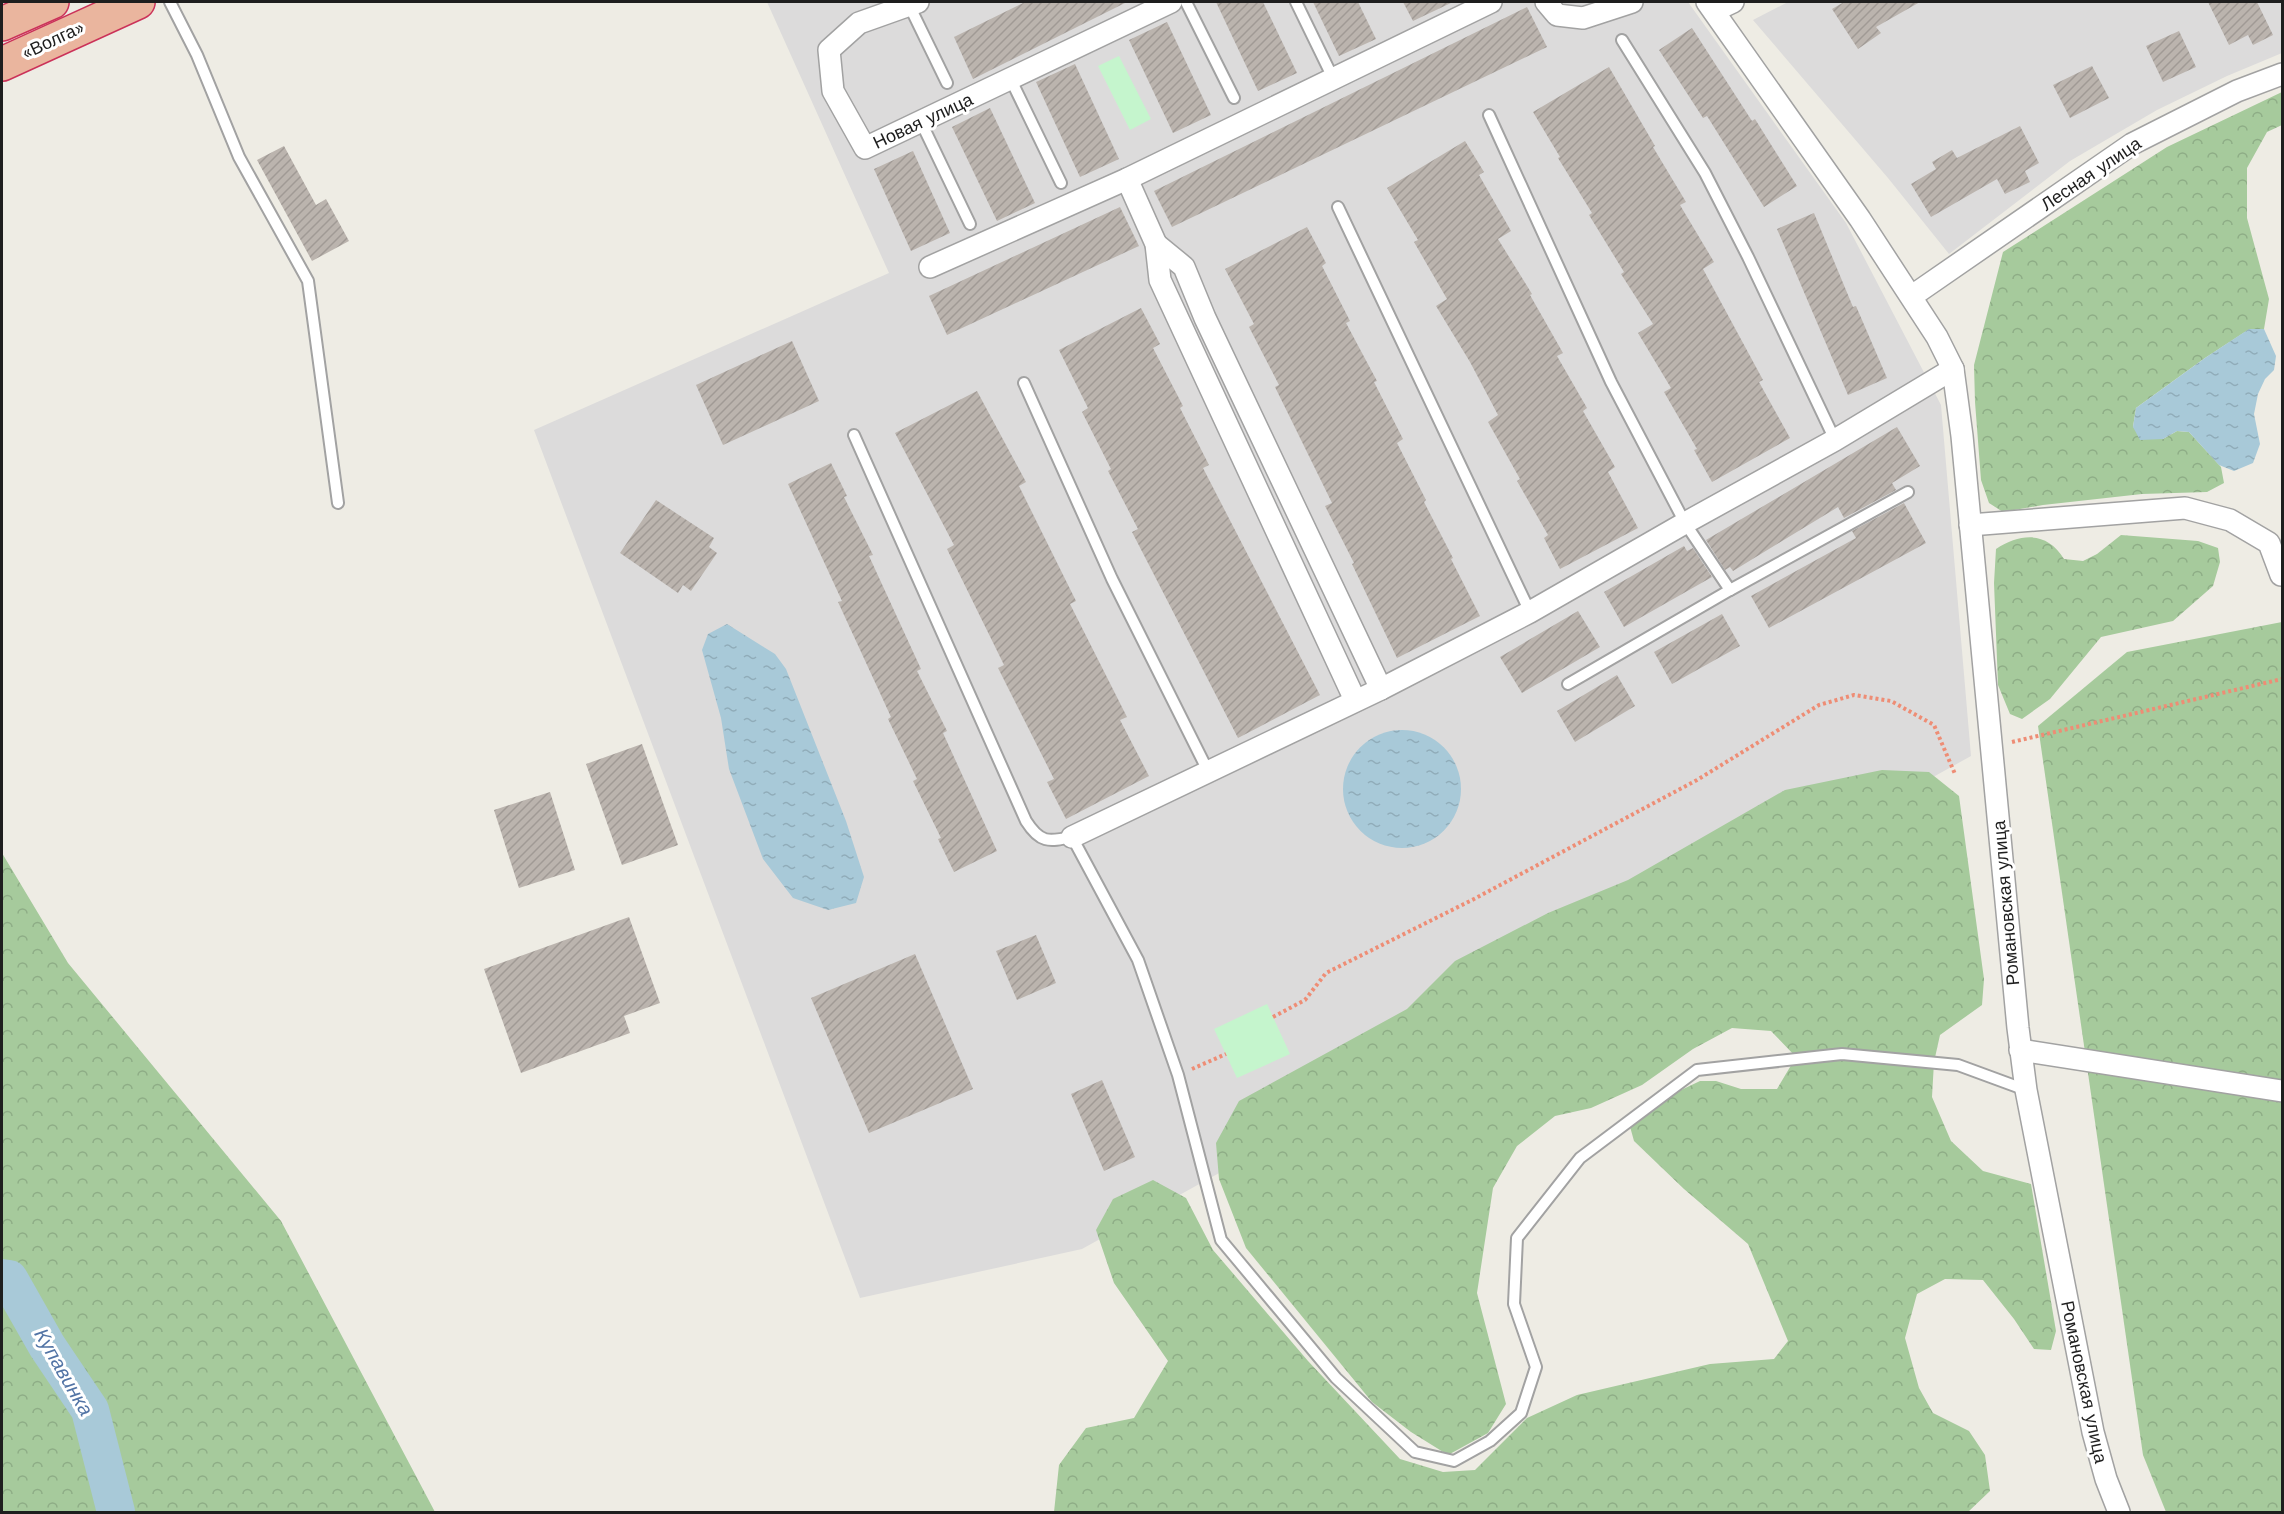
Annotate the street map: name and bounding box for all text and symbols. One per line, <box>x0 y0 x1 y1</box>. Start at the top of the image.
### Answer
street label: «Волга» <box>18 16 87 63</box>
street label: Новая улица <box>870 88 977 153</box>
street label: Лесная улица <box>2037 132 2146 215</box>
street label: Романовская улица <box>1988 819 2023 986</box>
street label: Романовская улица <box>2057 1299 2112 1466</box>
water label: Купавинка <box>29 1324 99 1420</box>

